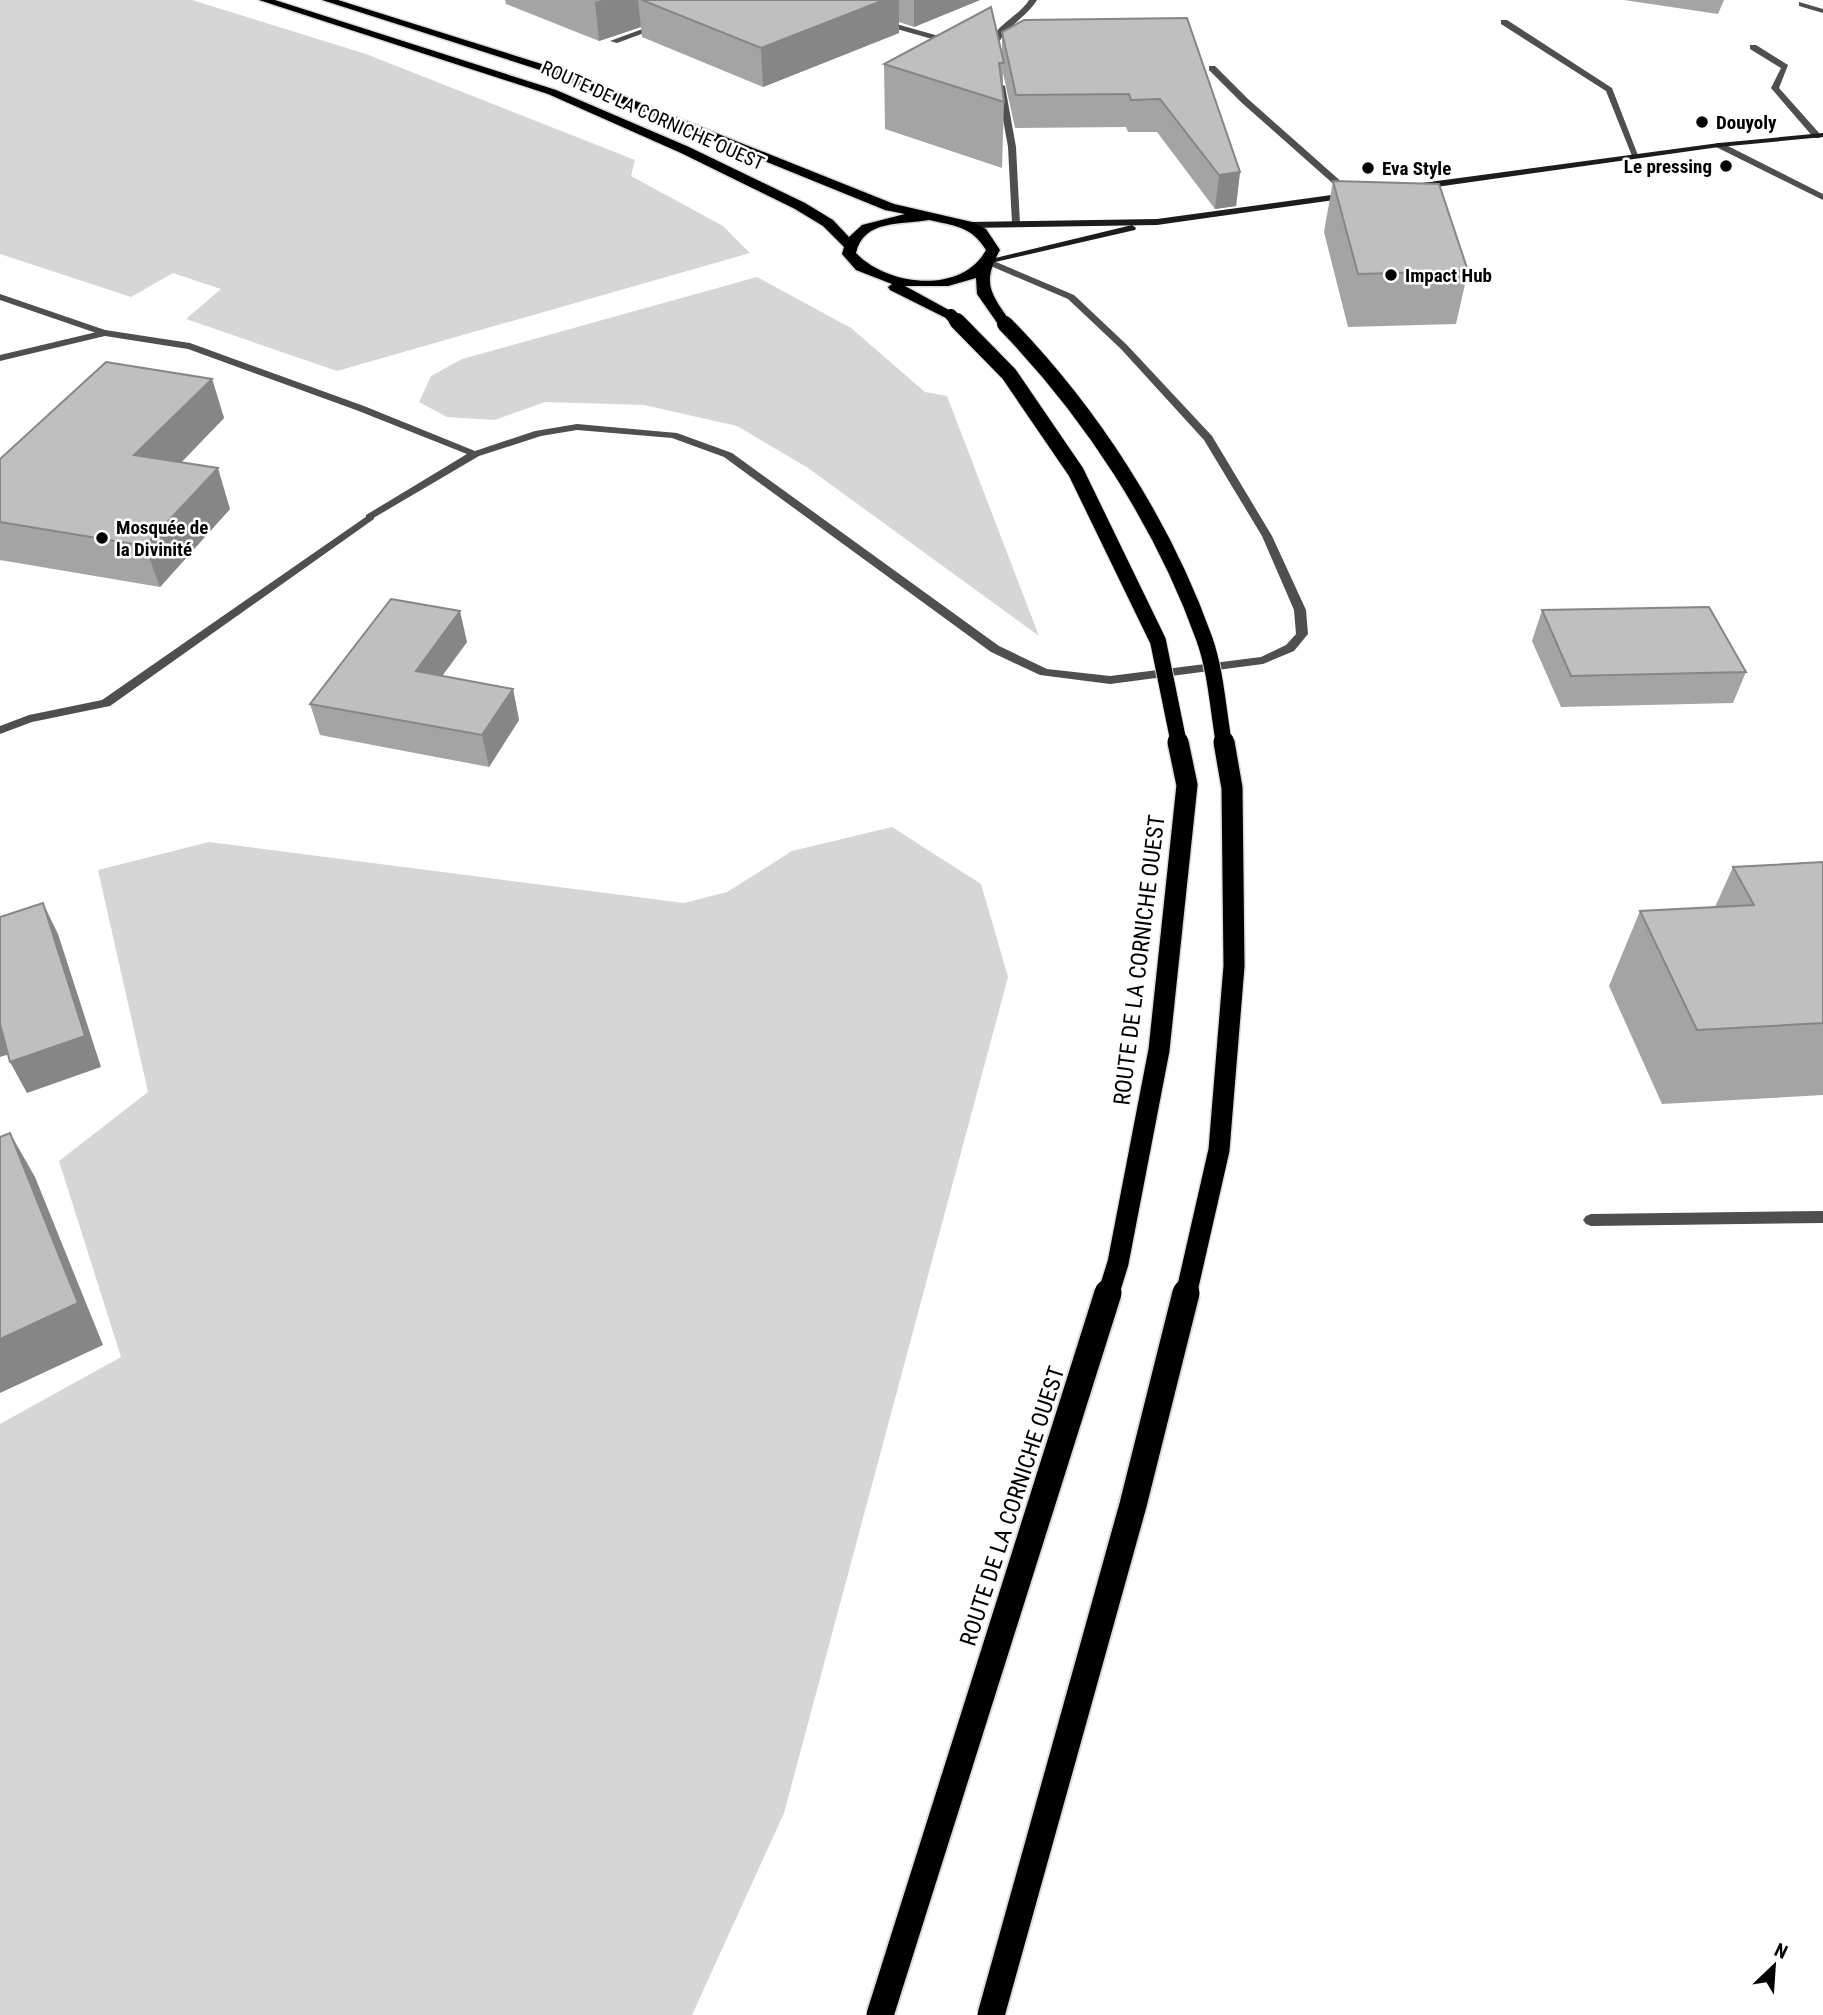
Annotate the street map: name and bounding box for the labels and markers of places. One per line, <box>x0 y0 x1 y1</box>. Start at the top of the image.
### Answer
place label: Douyoly <box>1716 111 1777 134</box>
marker: Douyoly <box>1694 114 1710 130</box>
place label: Le pressing <box>1624 155 1712 178</box>
place label: Eva Style <box>1382 157 1451 180</box>
marker: Le pressing <box>1718 158 1734 174</box>
marker: Eva Style <box>1360 160 1376 176</box>
place label: Impact Hub <box>1405 264 1492 287</box>
marker: Impact Hub <box>1383 267 1399 283</box>
place label: Mosquée de la Divinité <box>116 516 208 561</box>
marker: Mosquée de la Divinité <box>94 530 110 546</box>

